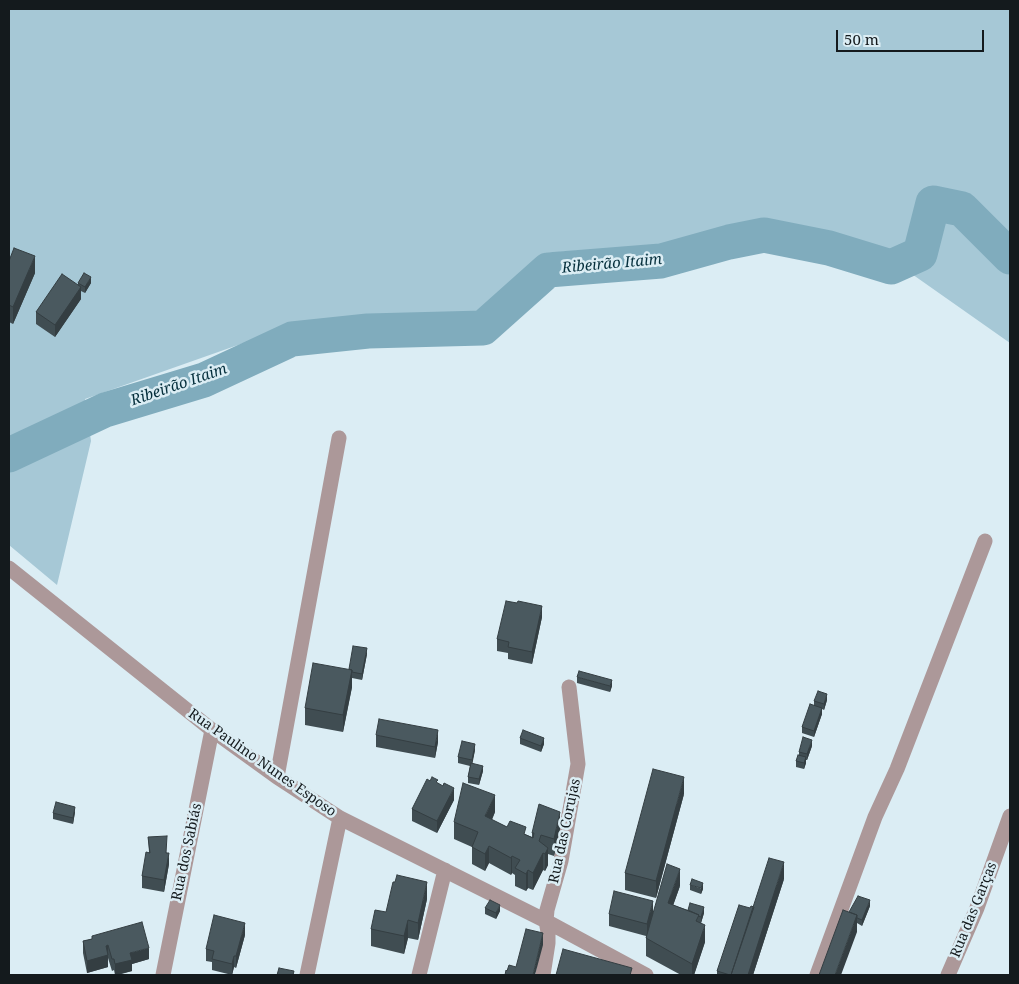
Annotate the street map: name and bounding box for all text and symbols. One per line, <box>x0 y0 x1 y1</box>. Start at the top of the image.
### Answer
scale bar <box>839 20 986 52</box>
text: 50 m <box>844 29 879 49</box>
water label: Ribeirão Itaim <box>561 251 663 277</box>
water label: Ribeirão Itaim <box>129 360 229 410</box>
street label: Rua Paulino Nunes Esposo <box>185 705 339 821</box>
street label: Rua das Corujas <box>546 777 584 885</box>
street label: Rua dos Sabiás <box>168 802 206 902</box>
street label: Rua das Garças <box>947 860 1001 960</box>

